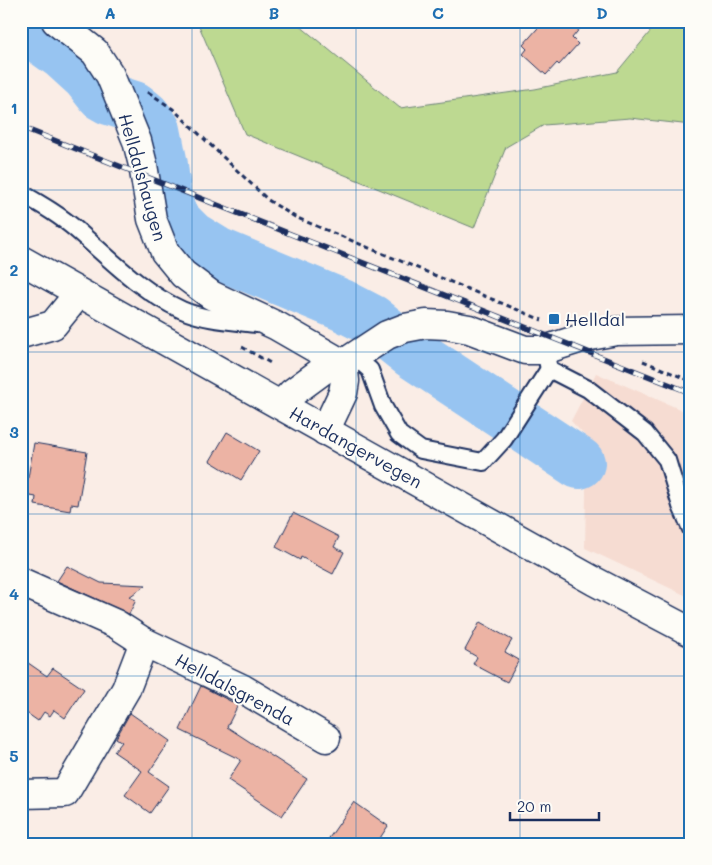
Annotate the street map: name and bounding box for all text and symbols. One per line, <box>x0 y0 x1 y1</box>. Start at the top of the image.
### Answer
text: A <box>104 2 116 23</box>
text: B <box>269 2 279 23</box>
text: C <box>432 2 444 23</box>
text: D <box>596 2 608 23</box>
text: 1 <box>10 97 18 118</box>
street label: Helldalshaugen <box>113 110 173 244</box>
text: 2 <box>10 259 19 280</box>
place label: Helldal <box>565 307 625 331</box>
marker: Helldal <box>547 312 561 326</box>
street label: Hardangervegen <box>285 400 427 494</box>
text: 3 <box>9 421 19 442</box>
text: 4 <box>9 583 19 604</box>
street label: Helldalsgrenda <box>171 647 299 731</box>
text: 5 <box>9 745 19 766</box>
scale bar <box>510 790 598 822</box>
text: 20 m <box>517 796 551 816</box>

